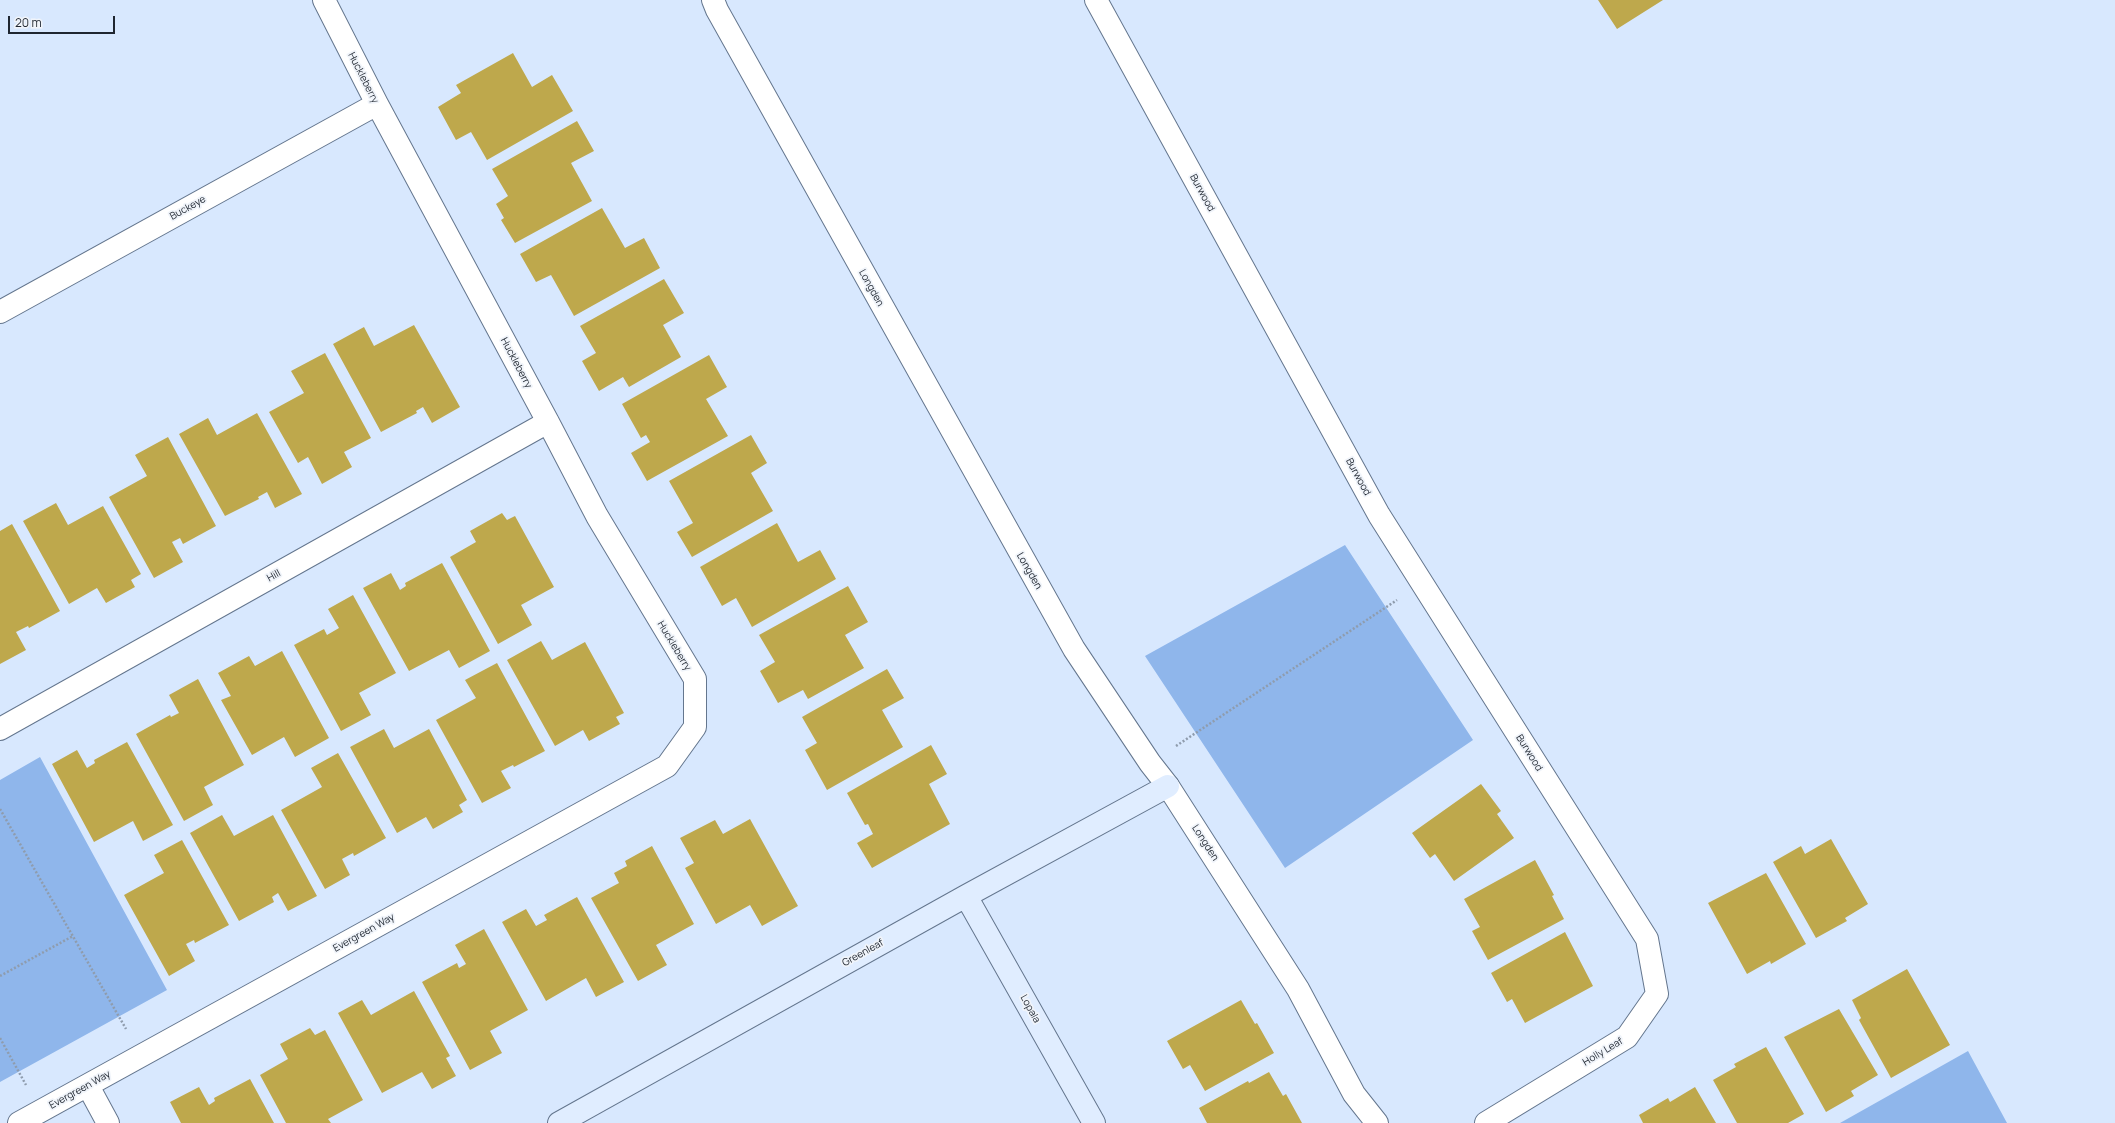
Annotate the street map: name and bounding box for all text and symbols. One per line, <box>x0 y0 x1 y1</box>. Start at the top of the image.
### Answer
scale bar <box>10 8 117 34</box>
text: 20 m <box>15 14 42 31</box>
street label: Huckleberry <box>345 50 381 106</box>
street label: Burwood <box>1187 172 1217 214</box>
street label: Buckeye <box>168 193 208 223</box>
street label: Longden <box>856 267 886 309</box>
street label: Huckleberry <box>498 336 534 390</box>
street label: Burwood <box>1343 456 1373 498</box>
street label: Longden <box>1014 550 1044 592</box>
street label: Hill <box>265 567 283 585</box>
street label: Huckleberry <box>655 619 693 673</box>
street label: Burwood <box>1513 732 1545 774</box>
street label: Longden <box>1189 823 1221 863</box>
street label: Evergreen Way <box>331 911 397 955</box>
street label: Greenleaf <box>840 937 886 969</box>
street label: Lopala <box>1017 993 1043 1025</box>
street label: Holly Leaf <box>1581 1035 1625 1069</box>
street label: Evergreen Way <box>47 1068 113 1112</box>

